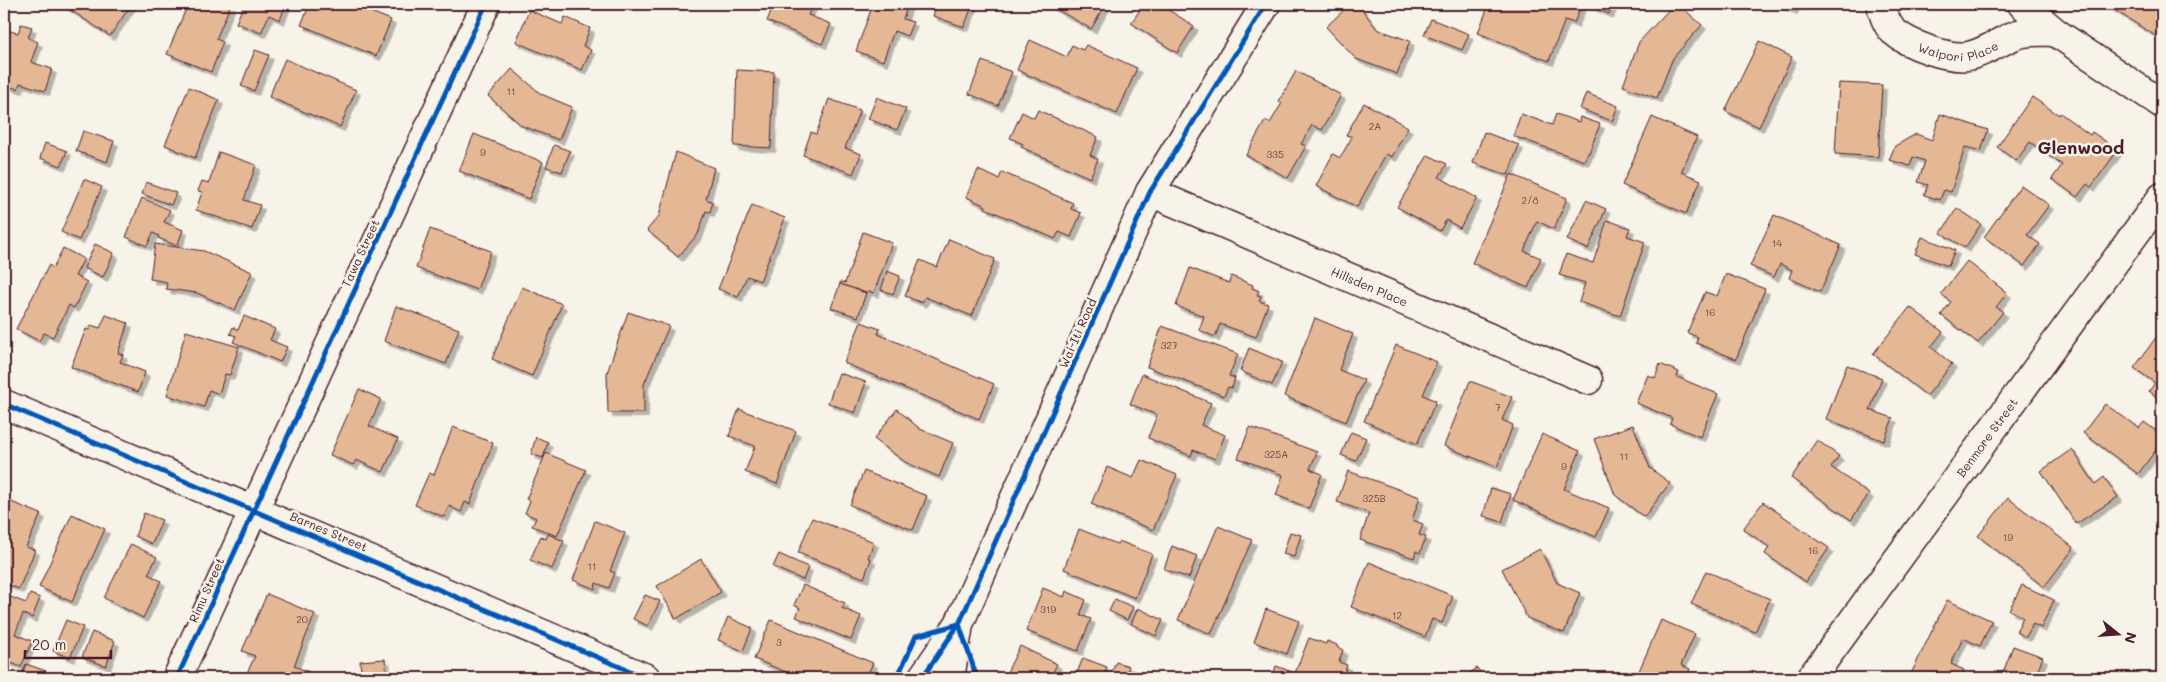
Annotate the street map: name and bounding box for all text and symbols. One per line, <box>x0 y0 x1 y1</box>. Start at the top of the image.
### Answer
street label: Waipori Place <box>1916 37 2001 64</box>
house number: 11 <box>507 84 515 98</box>
house number: 2A <box>1369 119 1381 133</box>
district label: Glenwood <box>2038 135 2124 159</box>
house number: 9 <box>480 145 486 159</box>
house number: 335 <box>1266 147 1284 161</box>
house number: 2/8 <box>1522 193 1538 207</box>
street label: Tawa Street <box>337 217 383 289</box>
house number: 14 <box>1772 236 1782 250</box>
street label: Hillsden Place <box>1329 263 1410 310</box>
street label: Wai-Iti Road <box>1054 295 1100 370</box>
house number: 16 <box>1705 305 1715 319</box>
house number: 327 <box>1161 338 1178 352</box>
street label: Benmore Street <box>1953 395 2021 480</box>
house number: 7 <box>1495 400 1501 414</box>
house number: 325A <box>1264 447 1288 461</box>
house number: 11 <box>1620 449 1628 463</box>
house number: 9 <box>1561 459 1567 473</box>
house number: 325B <box>1362 491 1386 505</box>
street label: Barnes Street <box>288 507 370 555</box>
house number: 19 <box>2003 530 2013 544</box>
house number: 16 <box>1808 543 1818 557</box>
street label: Rimu Street <box>185 555 227 625</box>
house number: 11 <box>588 559 596 573</box>
house number: 319 <box>1040 602 1056 616</box>
house number: 12 <box>1392 608 1402 622</box>
north arrow <box>2094 610 2144 660</box>
house number: 20 <box>296 612 308 626</box>
scale bar <box>25 627 111 659</box>
text: N <box>2120 630 2142 646</box>
text: 20 m <box>32 634 66 654</box>
house number: 3 <box>776 635 782 649</box>

